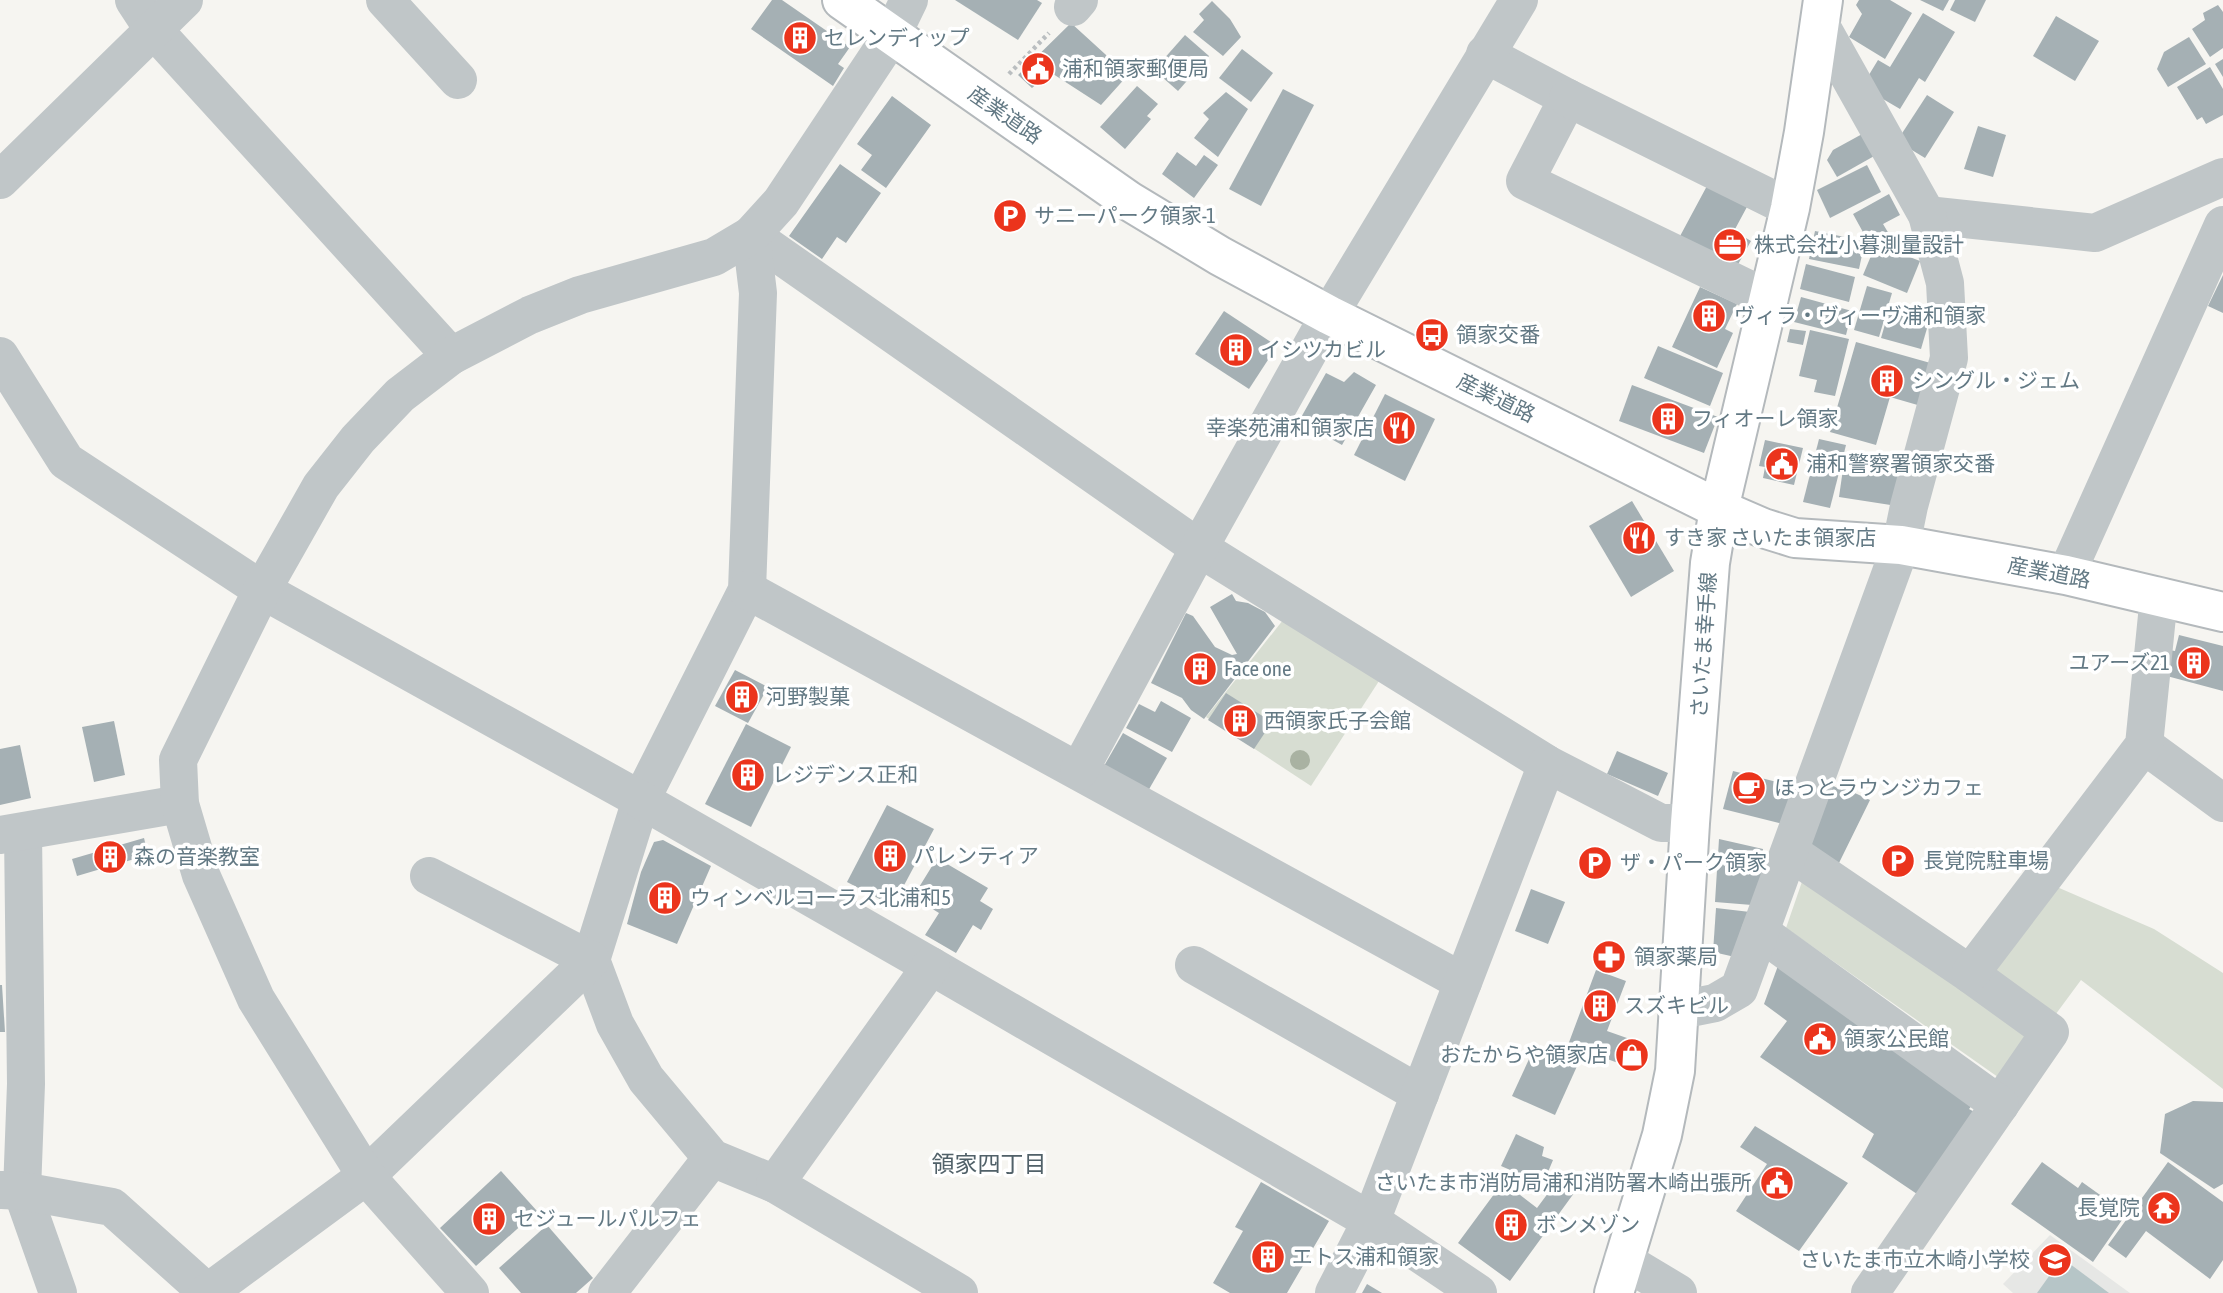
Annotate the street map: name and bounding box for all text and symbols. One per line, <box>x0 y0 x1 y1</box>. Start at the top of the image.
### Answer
building icon: セレンディップ <box>781 19 819 57</box>
place label: セレンディップ <box>824 25 970 49</box>
public building icon: 浦和領家郵便局 <box>1019 50 1057 88</box>
place label: 浦和領家郵便局 <box>1062 56 1209 80</box>
street label: 産業道路 <box>964 80 1047 148</box>
parking icon: サニーパーク領家-1 <box>991 197 1029 235</box>
place label: サニーパーク領家-1 <box>1034 203 1216 227</box>
office icon: 株式会社小暮測量設計 <box>1711 226 1749 264</box>
place label: 株式会社小暮測量設計 <box>1754 232 1964 256</box>
building icon: ヴィラ・ヴィーヴ浦和領家 <box>1690 297 1728 335</box>
place label: ヴィラ・ヴィーヴ浦和領家 <box>1734 303 1986 327</box>
bus stop icon: 領家交番 <box>1413 316 1451 354</box>
place label: 領家交番 <box>1456 322 1540 346</box>
building icon: イシツカビル <box>1217 331 1255 369</box>
place label: イシツカビル <box>1260 337 1386 361</box>
building icon: シングル・ジェム <box>1868 362 1906 400</box>
street label: 産業道路 <box>1453 368 1539 426</box>
place label: シングル・ジェム <box>1912 368 2080 392</box>
building icon: フィオーレ領家 <box>1649 400 1687 438</box>
place label: フィオーレ領家 <box>1692 406 1839 430</box>
restaurant icon: 幸楽苑浦和領家店 <box>1380 409 1418 447</box>
place label: 幸楽苑浦和領家店 <box>1206 415 1374 439</box>
public building icon: 浦和警察署領家交番 <box>1763 445 1801 483</box>
place label: 浦和警察署領家交番 <box>1806 451 1995 475</box>
restaurant icon: すき家 さいたま領家店 <box>1620 519 1658 557</box>
place label: すき家 さいたま領家店 <box>1664 525 1876 549</box>
street label: 産業道路 <box>2006 552 2093 592</box>
street label: さいたま幸手線 <box>1686 571 1720 719</box>
building icon: ユアーズ21 <box>2175 644 2213 682</box>
building icon: Face one <box>1181 650 1219 688</box>
place label: ユアーズ21 <box>2069 650 2170 674</box>
place label: Face one <box>1224 656 1292 680</box>
building icon: 河野製菓 <box>723 678 761 716</box>
place label: 河野製菓 <box>766 684 850 708</box>
building icon: 西領家氏子会館 <box>1221 702 1259 740</box>
place label: 西領家氏子会館 <box>1264 708 1411 732</box>
building icon: レジデンス正和 <box>729 756 767 794</box>
place label: レジデンス正和 <box>772 762 919 786</box>
cafe icon: ほっとラウンジカフェ <box>1730 769 1768 807</box>
place label: ほっとラウンジカフェ <box>1774 775 1984 799</box>
building icon: パレンティア <box>871 837 909 875</box>
building icon: 森の音楽教室 <box>91 838 129 876</box>
parking icon: 長覚院駐車場 <box>1879 842 1917 880</box>
place label: パレンティア <box>914 843 1039 867</box>
place label: 森の音楽教室 <box>134 844 260 868</box>
parking icon: ザ・パーク領家 <box>1576 844 1614 882</box>
place label: 長覚院駐車場 <box>1923 848 2049 872</box>
place label: ザ・パーク領家 <box>1620 850 1767 874</box>
building icon: ウィンベルコーラス北浦和5 <box>646 879 684 917</box>
place label: ウィンベルコーラス北浦和5 <box>690 885 951 909</box>
pharmacy icon: 領家薬局 <box>1590 938 1628 976</box>
place label: 領家薬局 <box>1634 944 1718 968</box>
building icon: スズキビル <box>1581 987 1619 1025</box>
place label: スズキビル <box>1624 993 1729 1017</box>
public building icon: 領家公民館 <box>1801 1020 1839 1058</box>
place label: 領家公民館 <box>1844 1026 1949 1050</box>
shop icon: おたからや領家店 <box>1613 1036 1651 1074</box>
place label: おたからや領家店 <box>1440 1042 1608 1066</box>
district label: 領家四丁目 <box>932 1151 1047 1177</box>
public building icon: さいたま市消防局浦和消防署木崎出張所 <box>1758 1164 1796 1202</box>
place label: さいたま市消防局浦和消防署木崎出張所 <box>1375 1170 1752 1194</box>
temple icon: 長覚院 <box>2145 1189 2183 1227</box>
place label: 長覚院 <box>2077 1195 2140 1219</box>
building icon: セジュールパルフェ <box>470 1200 508 1238</box>
place label: セジュールパルフェ <box>514 1206 702 1230</box>
building icon: ボンメゾン <box>1492 1206 1530 1244</box>
place label: ボンメゾン <box>1536 1212 1640 1236</box>
building icon: エトス浦和領家 <box>1249 1238 1287 1276</box>
school or university icon: さいたま市立木崎小学校 <box>2036 1241 2074 1279</box>
place label: エトス浦和領家 <box>1292 1244 1439 1268</box>
place label: さいたま市立木崎小学校 <box>1800 1247 2030 1271</box>

